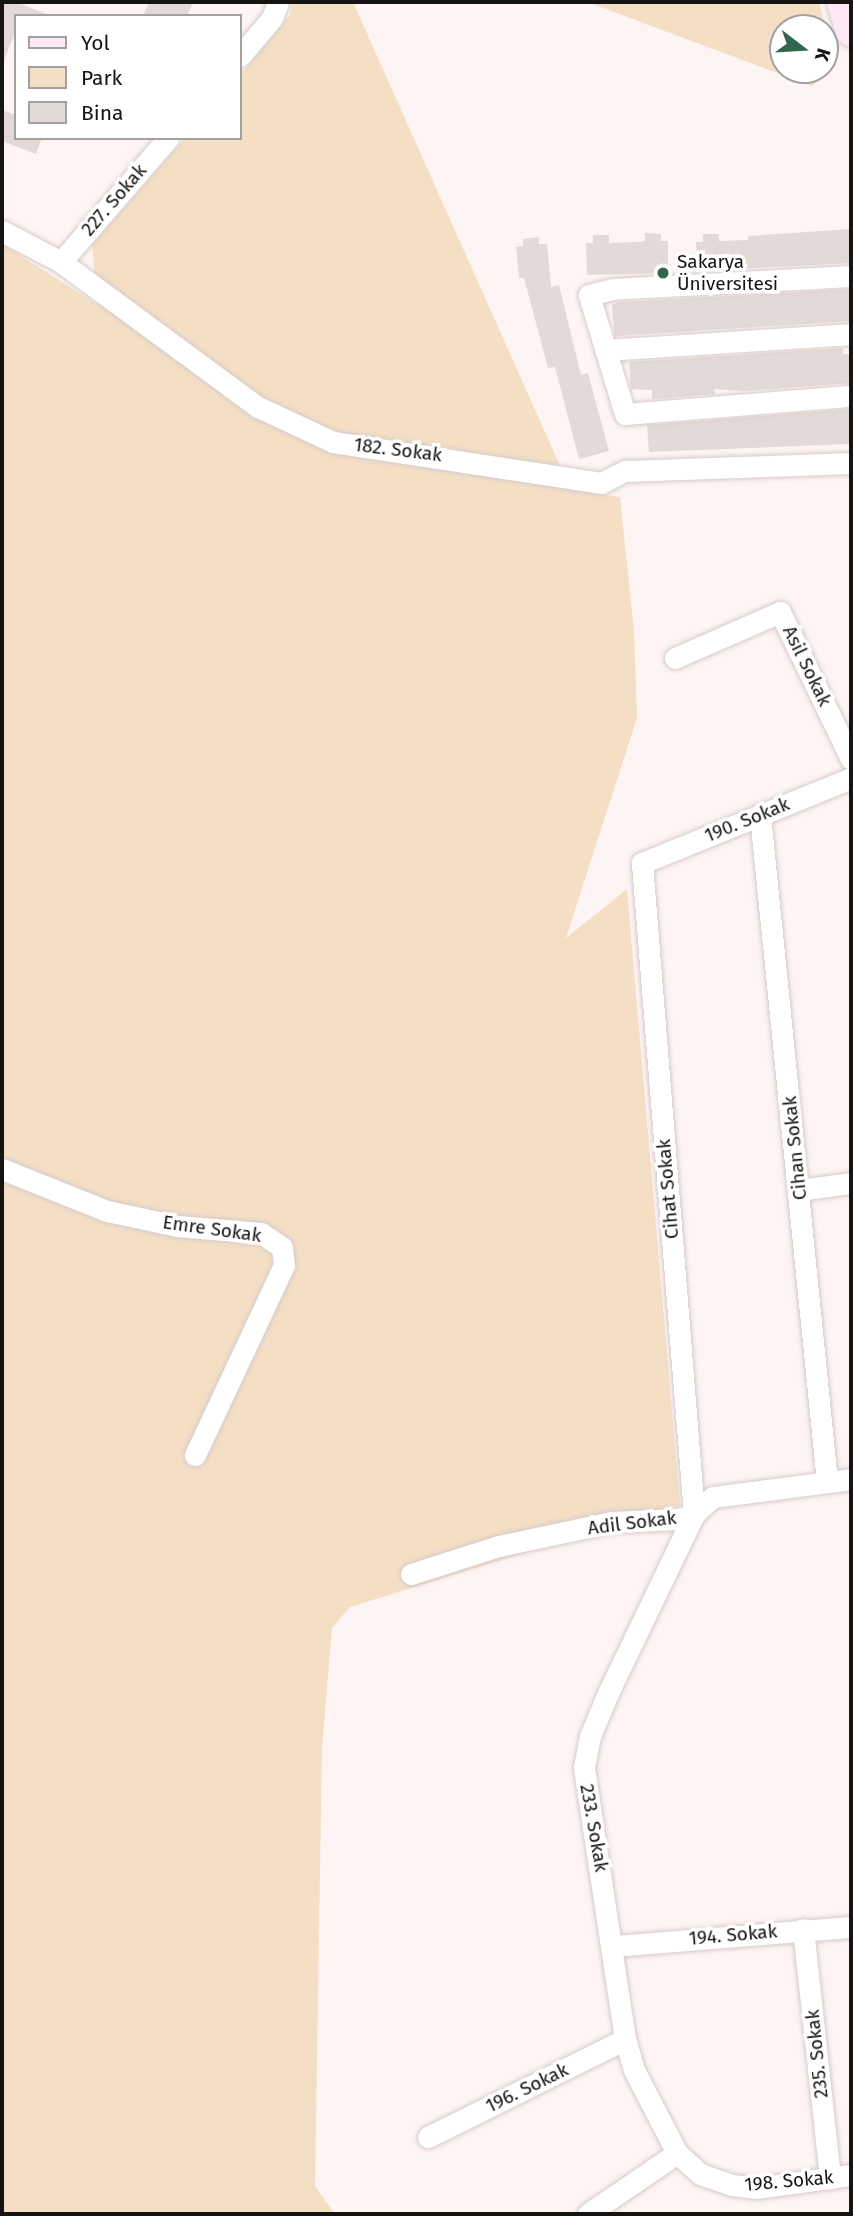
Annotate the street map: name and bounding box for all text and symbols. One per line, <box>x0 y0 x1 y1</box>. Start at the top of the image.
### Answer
legend <box>14 14 242 140</box>
north arrow <box>769 14 839 84</box>
text: Yol <box>81 30 110 56</box>
text: K <box>810 46 835 64</box>
text: Park <box>81 65 122 91</box>
text: Bina <box>81 100 123 126</box>
street label: 227. Sokak <box>77 159 151 241</box>
place label: Sakarya Üniversitesi <box>677 251 778 295</box>
marker: Sakarya Üniversitesi <box>655 265 671 281</box>
street label: 182. Sokak <box>353 433 443 467</box>
street label: Asil Sokak <box>778 622 836 710</box>
street label: 190. Sokak <box>701 793 793 847</box>
street label: Cihan Sokak <box>778 1095 812 1201</box>
street label: Cihat Sokak <box>652 1138 684 1240</box>
street label: Emre Sokak <box>161 1211 263 1247</box>
street label: Adil Sokak <box>586 1506 678 1540</box>
street label: 233. Sokak <box>575 1782 613 1874</box>
street label: 194. Sokak <box>688 1920 778 1950</box>
street label: 235. Sokak <box>801 2009 833 2099</box>
street label: 196. Sokak <box>482 2058 572 2118</box>
street label: 198. Sokak <box>744 2166 834 2196</box>

